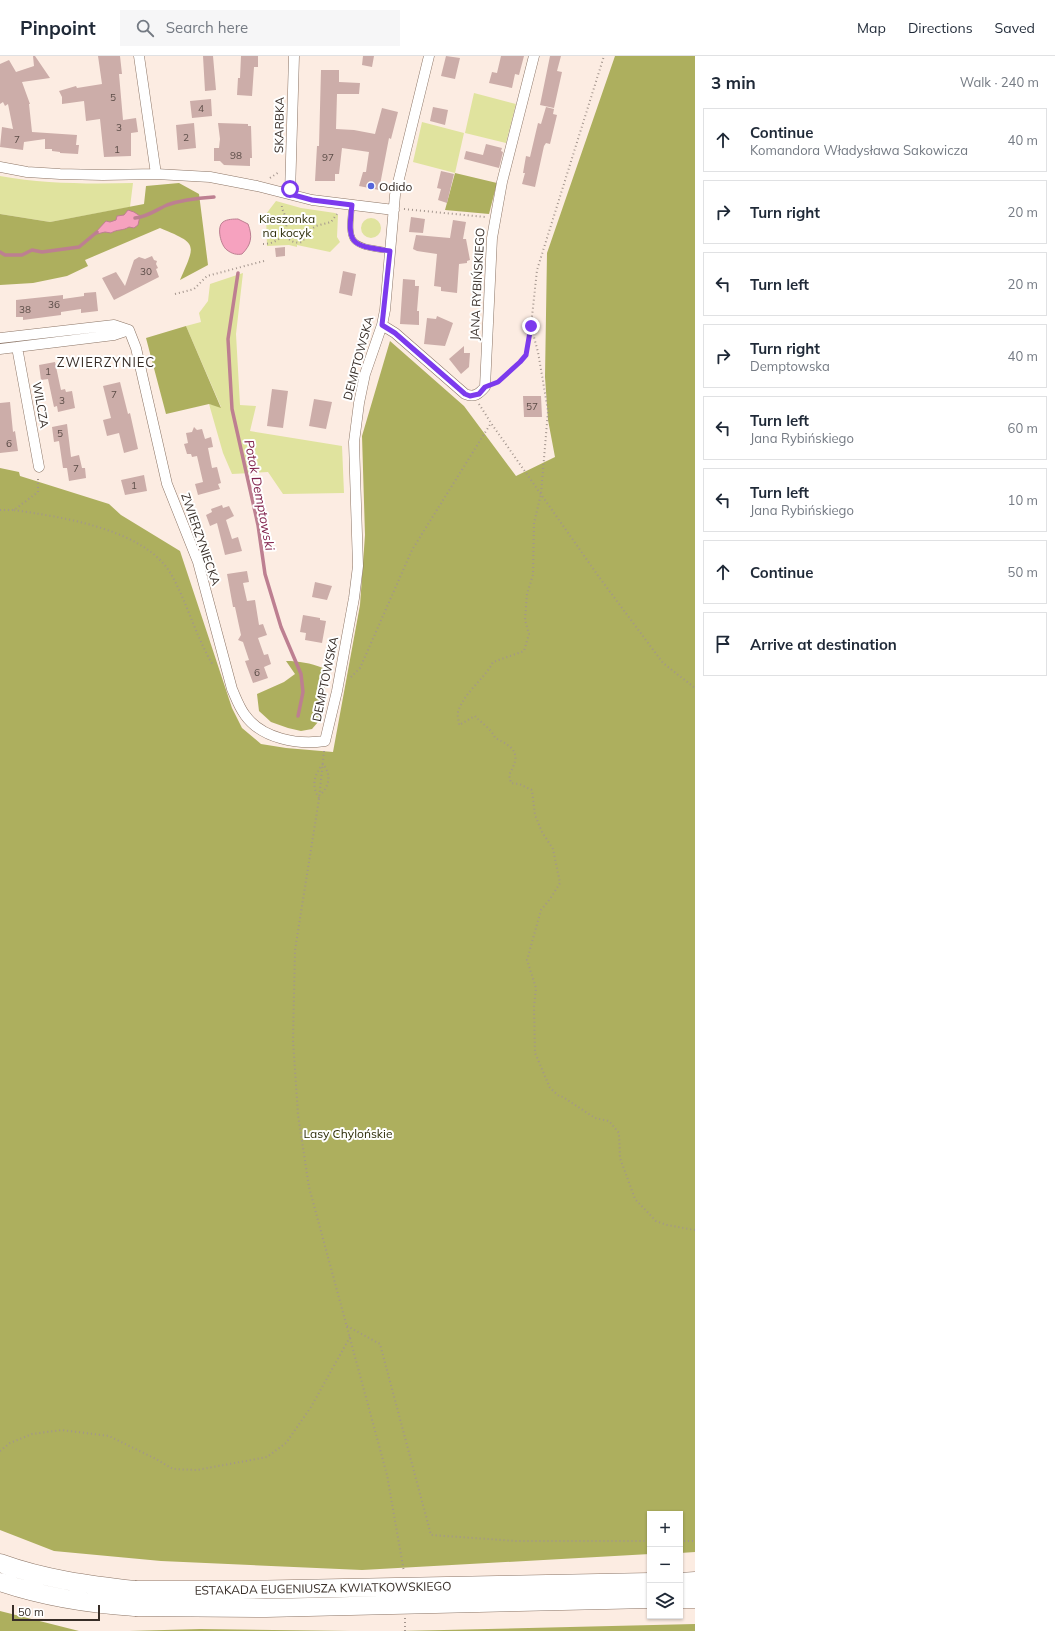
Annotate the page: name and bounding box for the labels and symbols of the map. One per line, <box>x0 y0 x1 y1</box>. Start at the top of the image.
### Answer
house number: 5 <box>110 91 116 104</box>
street label: SKARBKA <box>271 97 287 153</box>
house number: 4 <box>198 102 204 115</box>
house number: 3 <box>116 121 122 134</box>
house number: 2 <box>183 131 189 144</box>
house number: 7 <box>14 133 20 146</box>
house number: 1 <box>114 143 120 156</box>
house number: 98 <box>230 149 242 162</box>
house number: 97 <box>322 151 334 164</box>
place label: Odido <box>379 179 413 194</box>
route start <box>281 180 299 198</box>
marker: Odido <box>366 181 376 191</box>
park label: Kieszonka na kocyk <box>259 211 315 240</box>
street label: JANA RYBIŃSKIEGO <box>467 227 487 341</box>
house number: 30 <box>140 265 152 278</box>
house number: 36 <box>48 298 60 311</box>
house number: 38 <box>19 303 31 316</box>
street label: DEMPTOWSKA <box>340 314 376 402</box>
route end <box>522 317 540 335</box>
district label: ZWIERZYNIEC <box>57 354 155 370</box>
house number: 1 <box>45 365 51 378</box>
street label: WILCZA <box>30 381 52 429</box>
house number: 7 <box>111 388 117 401</box>
house number: 3 <box>59 394 65 407</box>
house number: 57 <box>526 400 538 413</box>
house number: 5 <box>57 427 63 440</box>
house number: 6 <box>6 437 12 450</box>
water label: Potok Demptowski <box>241 438 279 553</box>
house number: 7 <box>73 462 79 475</box>
house number: 1 <box>131 479 137 492</box>
street label: ZWIERZYNIECKA <box>178 491 224 587</box>
street label: DEMPTOWSKA <box>309 635 341 723</box>
house number: 6 <box>254 666 260 679</box>
park label: Lasy Chylońskie <box>304 1126 392 1141</box>
street label: ESTAKADA EUGENIUSZA KWIATKOWSKIEGO <box>194 1578 452 1598</box>
scale bar <box>12 1603 100 1622</box>

